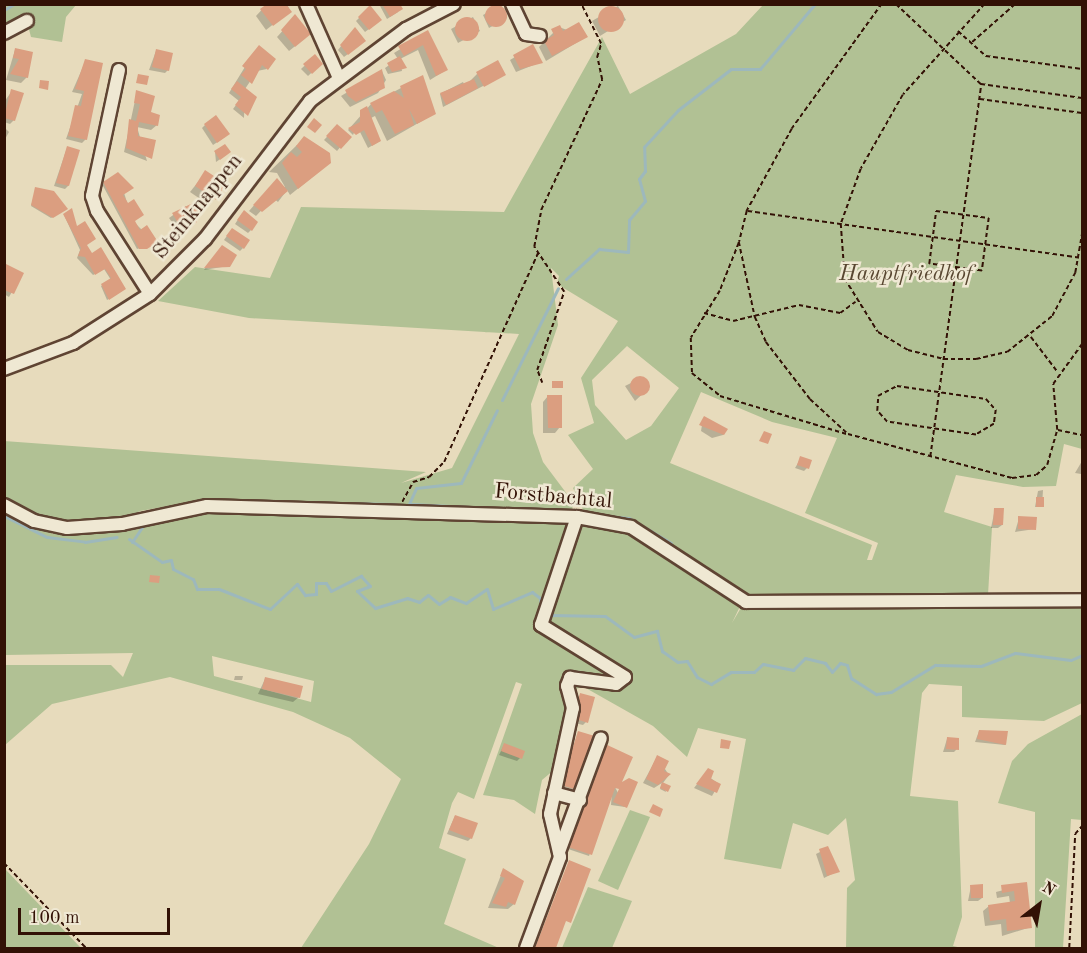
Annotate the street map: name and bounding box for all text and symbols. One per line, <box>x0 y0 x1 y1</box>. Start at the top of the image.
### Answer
street label: Steinknappen <box>147 149 249 265</box>
park label: Hauptfriedhof <box>839 262 973 288</box>
street label: Forstbachtal <box>493 479 613 515</box>
north arrow <box>1009 875 1069 935</box>
text: N <box>1039 880 1058 900</box>
scale bar <box>21 896 172 934</box>
text: 100 m <box>29 909 80 927</box>

